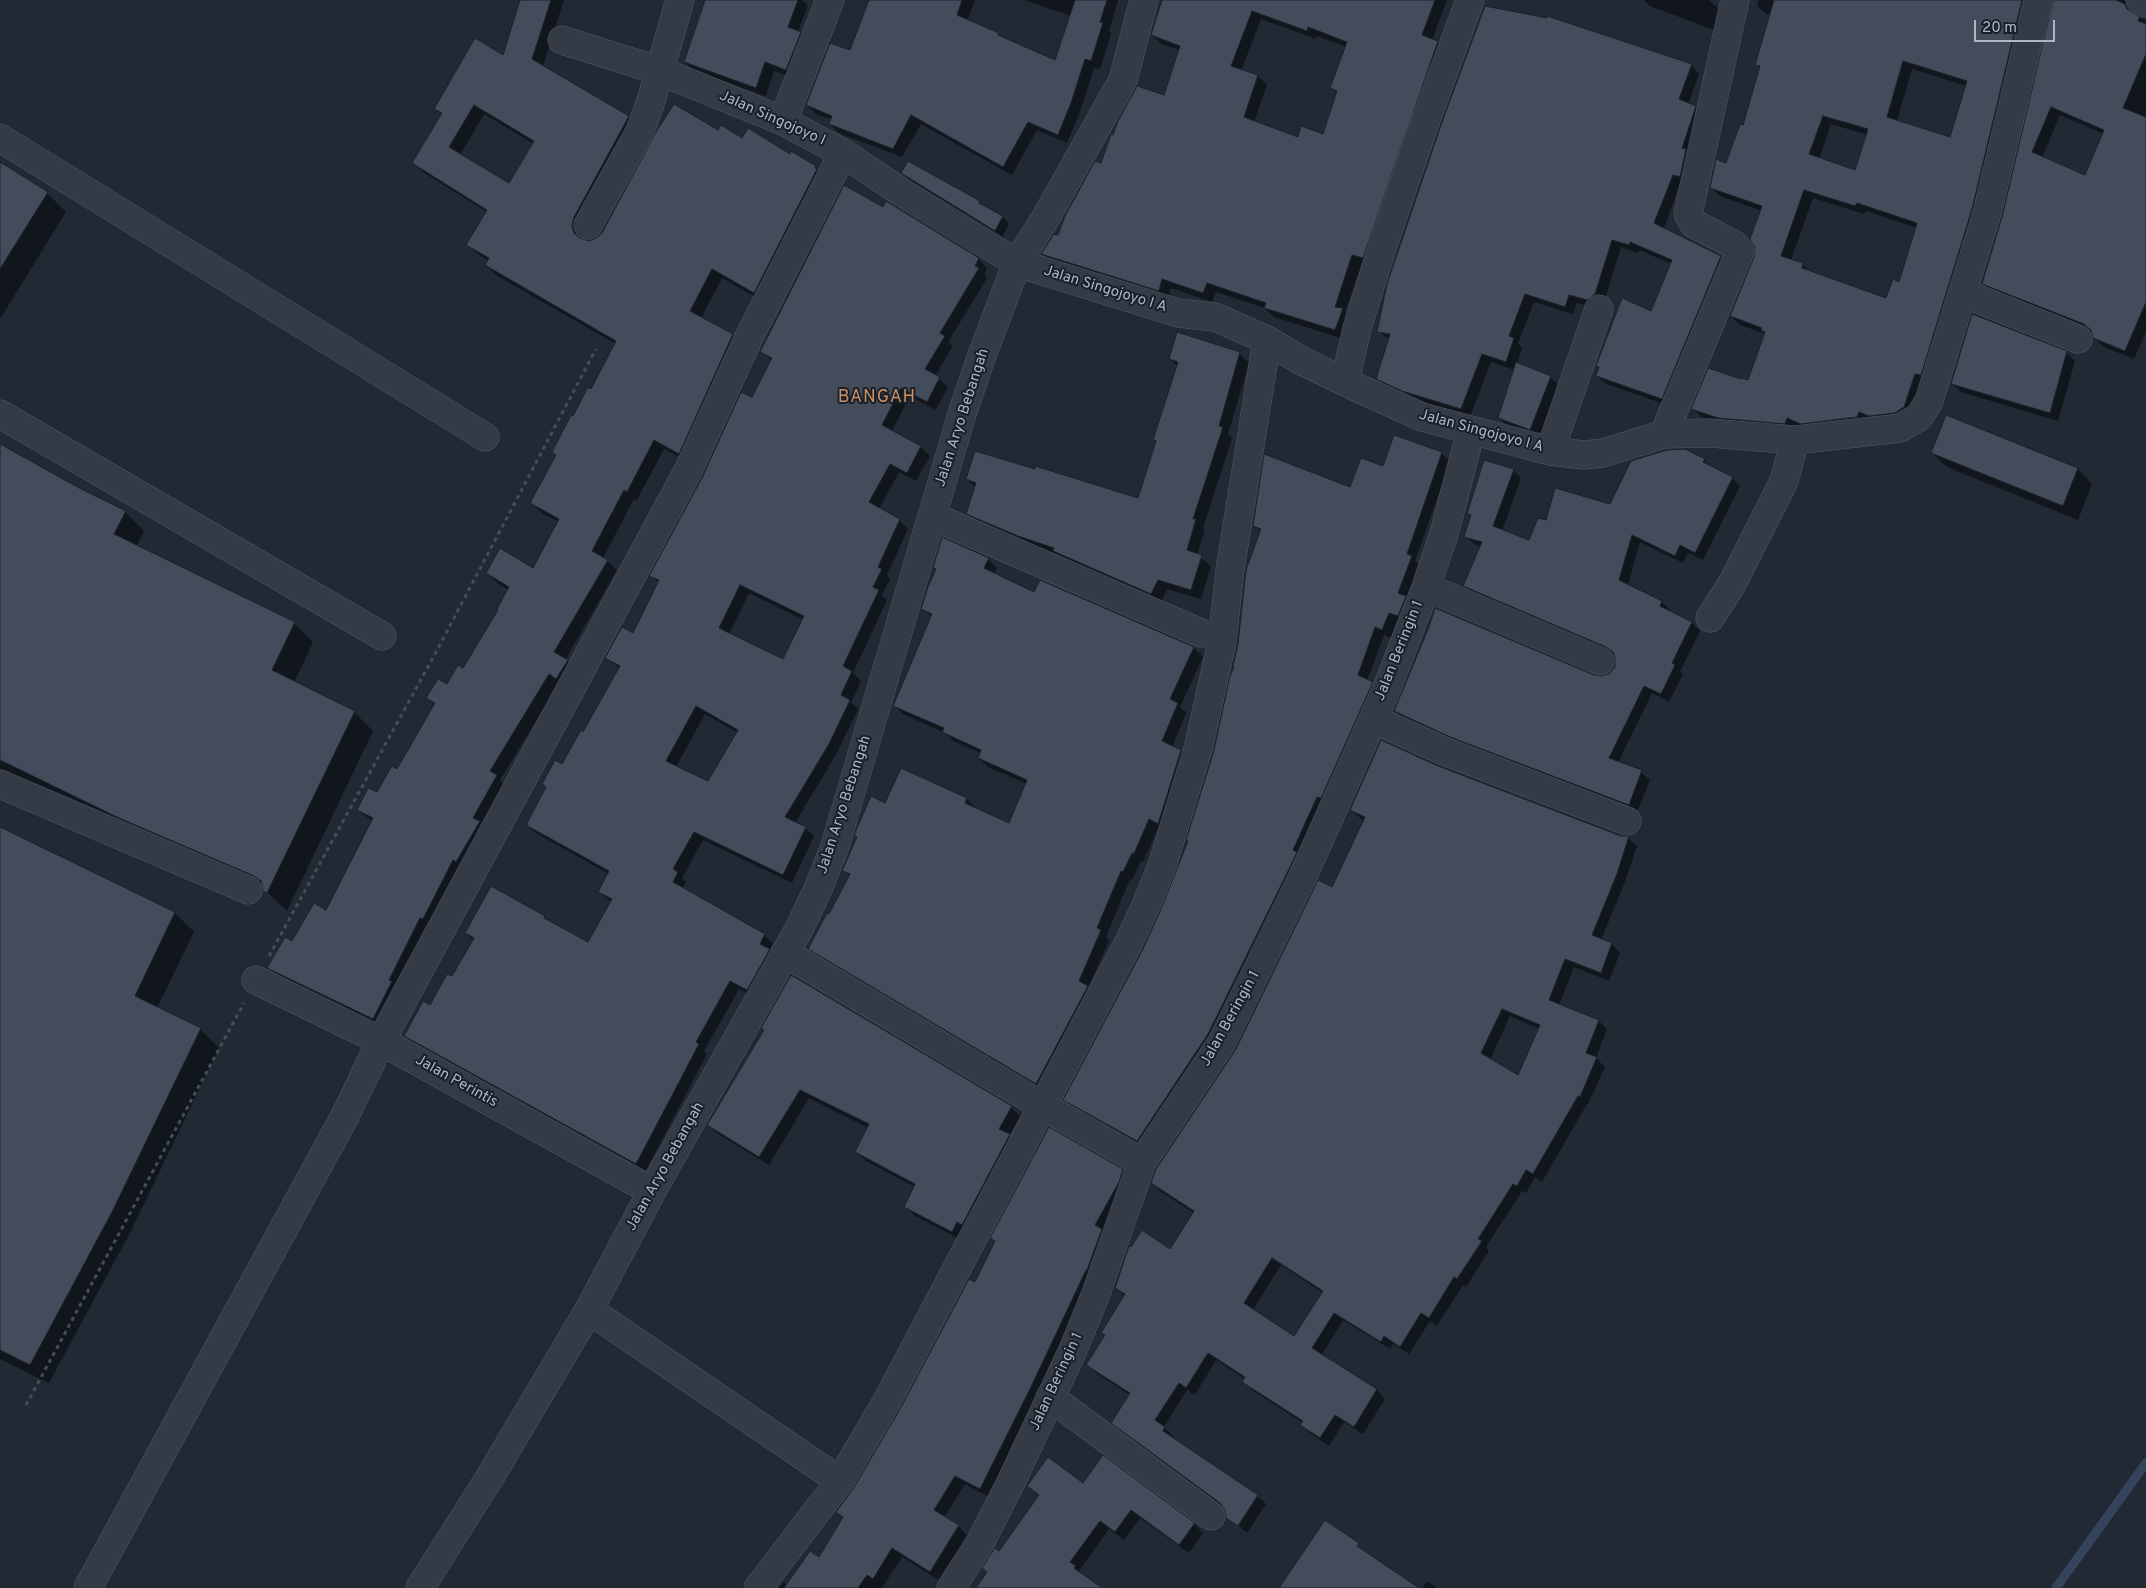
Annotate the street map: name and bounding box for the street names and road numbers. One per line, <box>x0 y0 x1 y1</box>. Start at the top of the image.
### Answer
street label: Jalan Singojoyo I <box>716 88 828 150</box>
street label: Jalan Singojoyo I A <box>1041 263 1169 317</box>
street label: Jalan Aryo Bebangah <box>932 347 994 489</box>
street label: Jalan Singojoyo I A <box>1417 407 1545 457</box>
street label: Jalan Beringin 1 <box>1372 598 1428 704</box>
street label: Jalan Aryo Bebangah <box>814 734 876 876</box>
street label: Jalan Beringin 1 <box>1197 968 1265 1070</box>
street label: Jalan Perintis <box>411 1052 501 1112</box>
street label: Jalan Aryo Bebangah <box>623 1100 709 1234</box>
street label: Jalan Beringin 1 <box>1026 1330 1088 1434</box>

